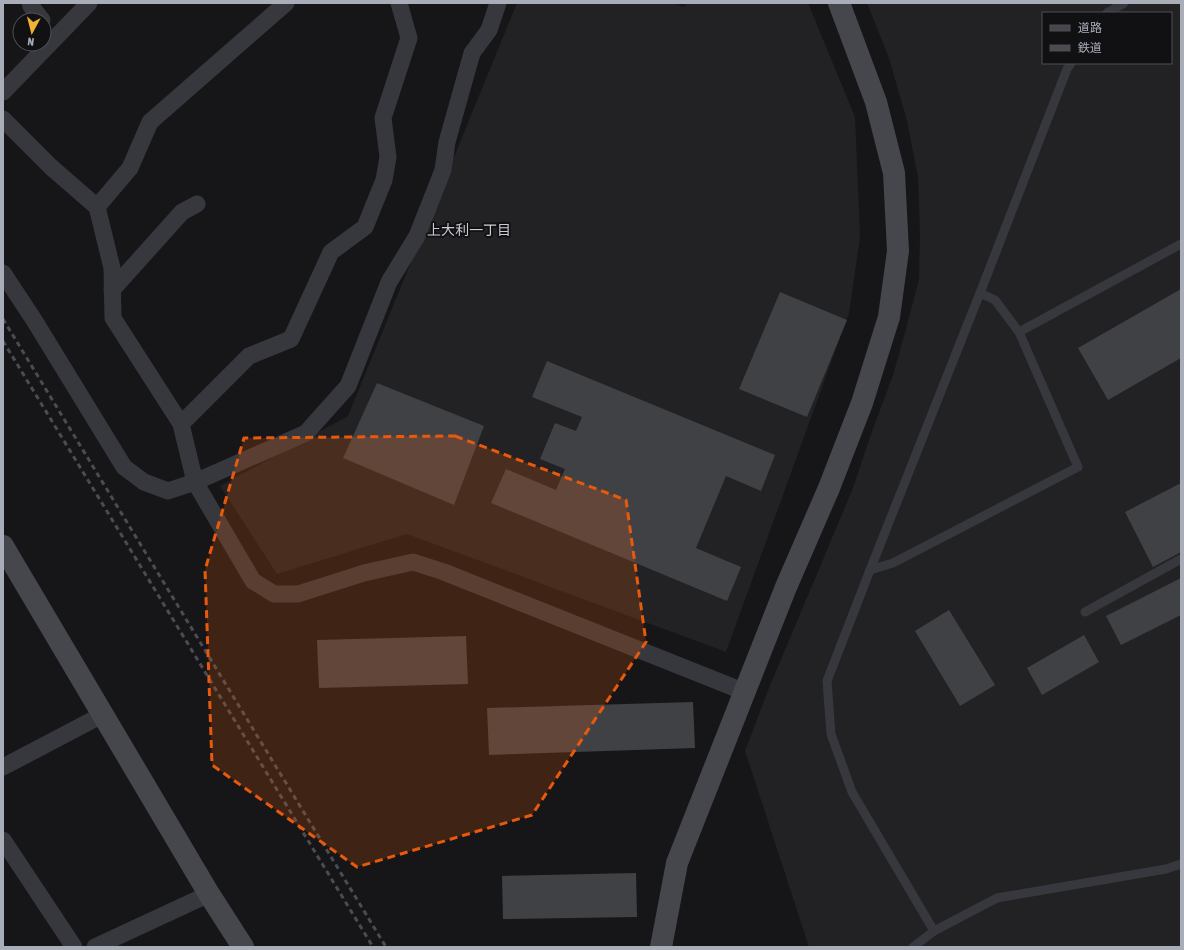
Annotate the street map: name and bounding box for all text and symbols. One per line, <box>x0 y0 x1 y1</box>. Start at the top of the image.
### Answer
north arrow <box>12 12 52 52</box>
legend <box>1042 12 1172 64</box>
text: 道路 <box>1078 21 1102 35</box>
text: N <box>27 36 35 48</box>
text: 鉄道 <box>1078 41 1102 55</box>
district label: 上大利一丁目 <box>427 222 511 238</box>

